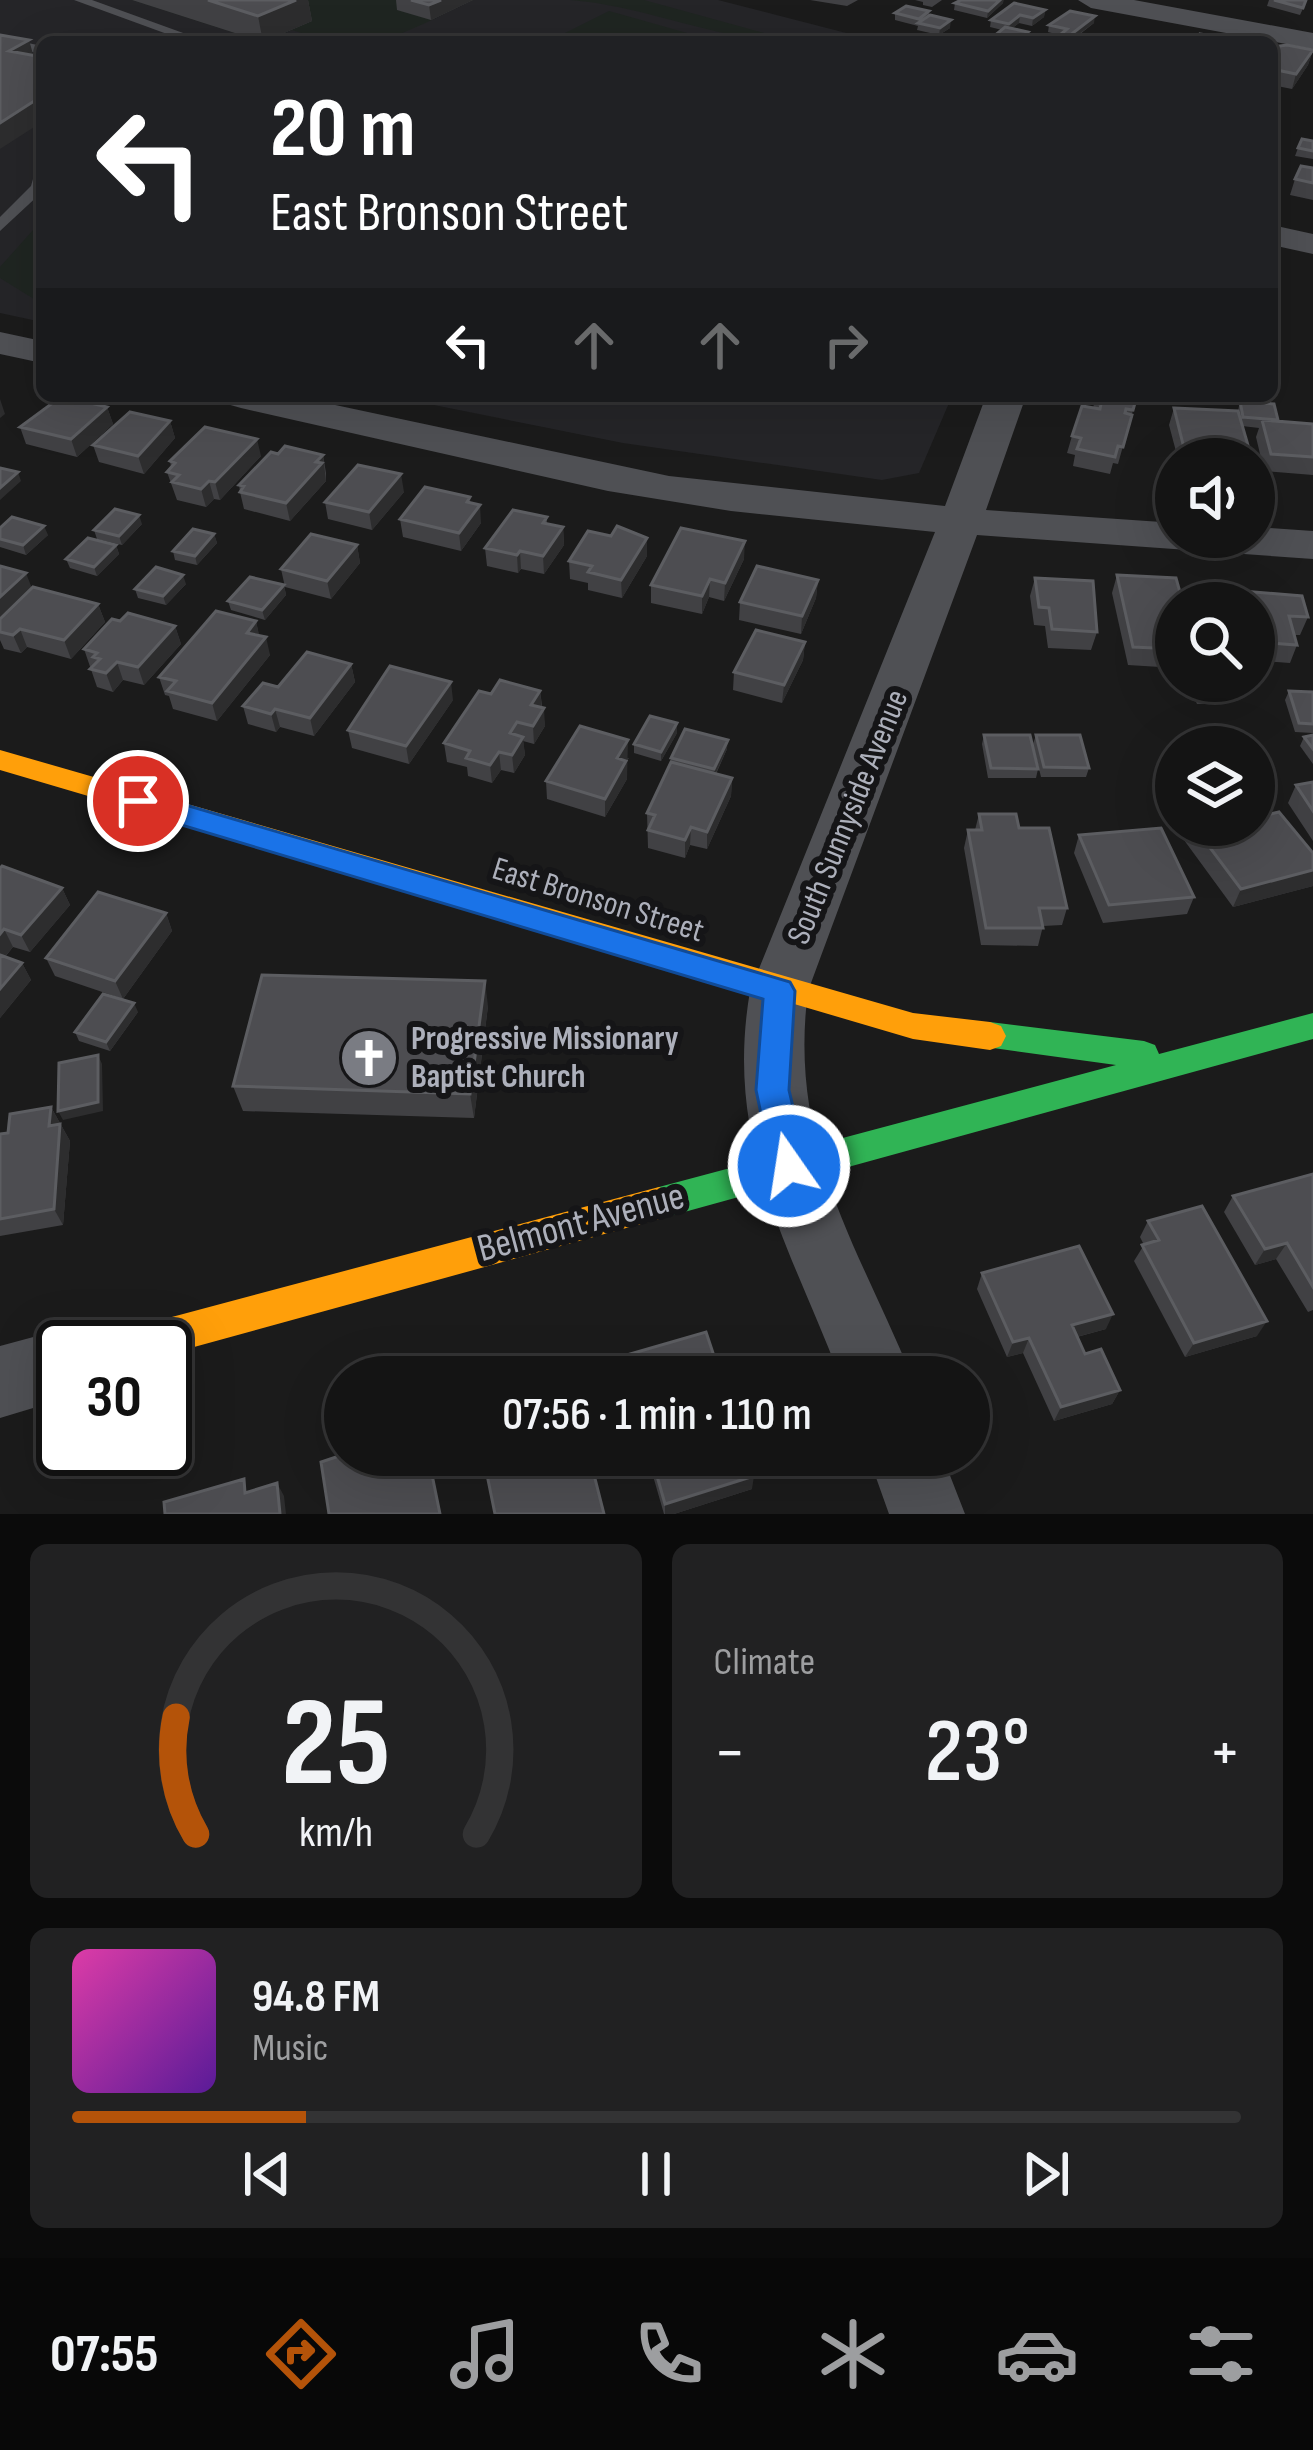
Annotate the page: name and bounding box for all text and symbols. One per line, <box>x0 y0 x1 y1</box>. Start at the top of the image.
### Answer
text: 20 m <box>270 79 416 180</box>
icon: left <box>72 84 228 240</box>
text: East Bronson Street <box>270 181 628 246</box>
icon: left <box>435 312 501 378</box>
icon: ahead <box>561 312 627 378</box>
icon: ahead <box>687 312 753 378</box>
icon: right <box>813 312 879 378</box>
map controls <box>1155 438 1275 846</box>
button: sound <box>1155 438 1275 558</box>
button: search <box>1155 582 1275 702</box>
street label: South Sunnyside Avenue <box>779 684 917 950</box>
button: layers <box>1155 726 1275 846</box>
pin <box>87 750 189 852</box>
icon: arrive <box>105 768 171 834</box>
street label: East Bronson Street <box>487 849 709 951</box>
place label: Progressive Missionary Baptist Church <box>411 1019 679 1097</box>
church icon: Progressive Missionary Baptist Church <box>338 1027 400 1089</box>
position arrow <box>726 1103 852 1229</box>
street label: Belmont Avenue <box>473 1173 689 1273</box>
speed limit sign: 30 <box>36 1320 192 1476</box>
text: 07:56 · 1 min · 110 m <box>502 1388 812 1443</box>
text: Climate <box>714 1639 815 1686</box>
text: 25 <box>281 1671 390 1820</box>
text: 23° <box>925 1699 1030 1807</box>
text: − <box>714 1714 746 1793</box>
text: + <box>1209 1714 1241 1793</box>
text: km/h <box>299 1807 373 1859</box>
text: 94.8 FM <box>252 1970 380 2025</box>
text: Music <box>252 2025 328 2072</box>
icon: previous <box>234 2141 300 2207</box>
icon: pause <box>623 2141 689 2207</box>
icon: next <box>1013 2141 1079 2207</box>
icon: directions <box>259 2312 343 2396</box>
icon: music <box>443 2312 527 2396</box>
icon: phone <box>627 2312 711 2396</box>
icon: climate <box>811 2312 895 2396</box>
icon: car <box>995 2312 1079 2396</box>
icon: filters <box>1179 2312 1263 2396</box>
text: 07:55 <box>50 2322 158 2387</box>

